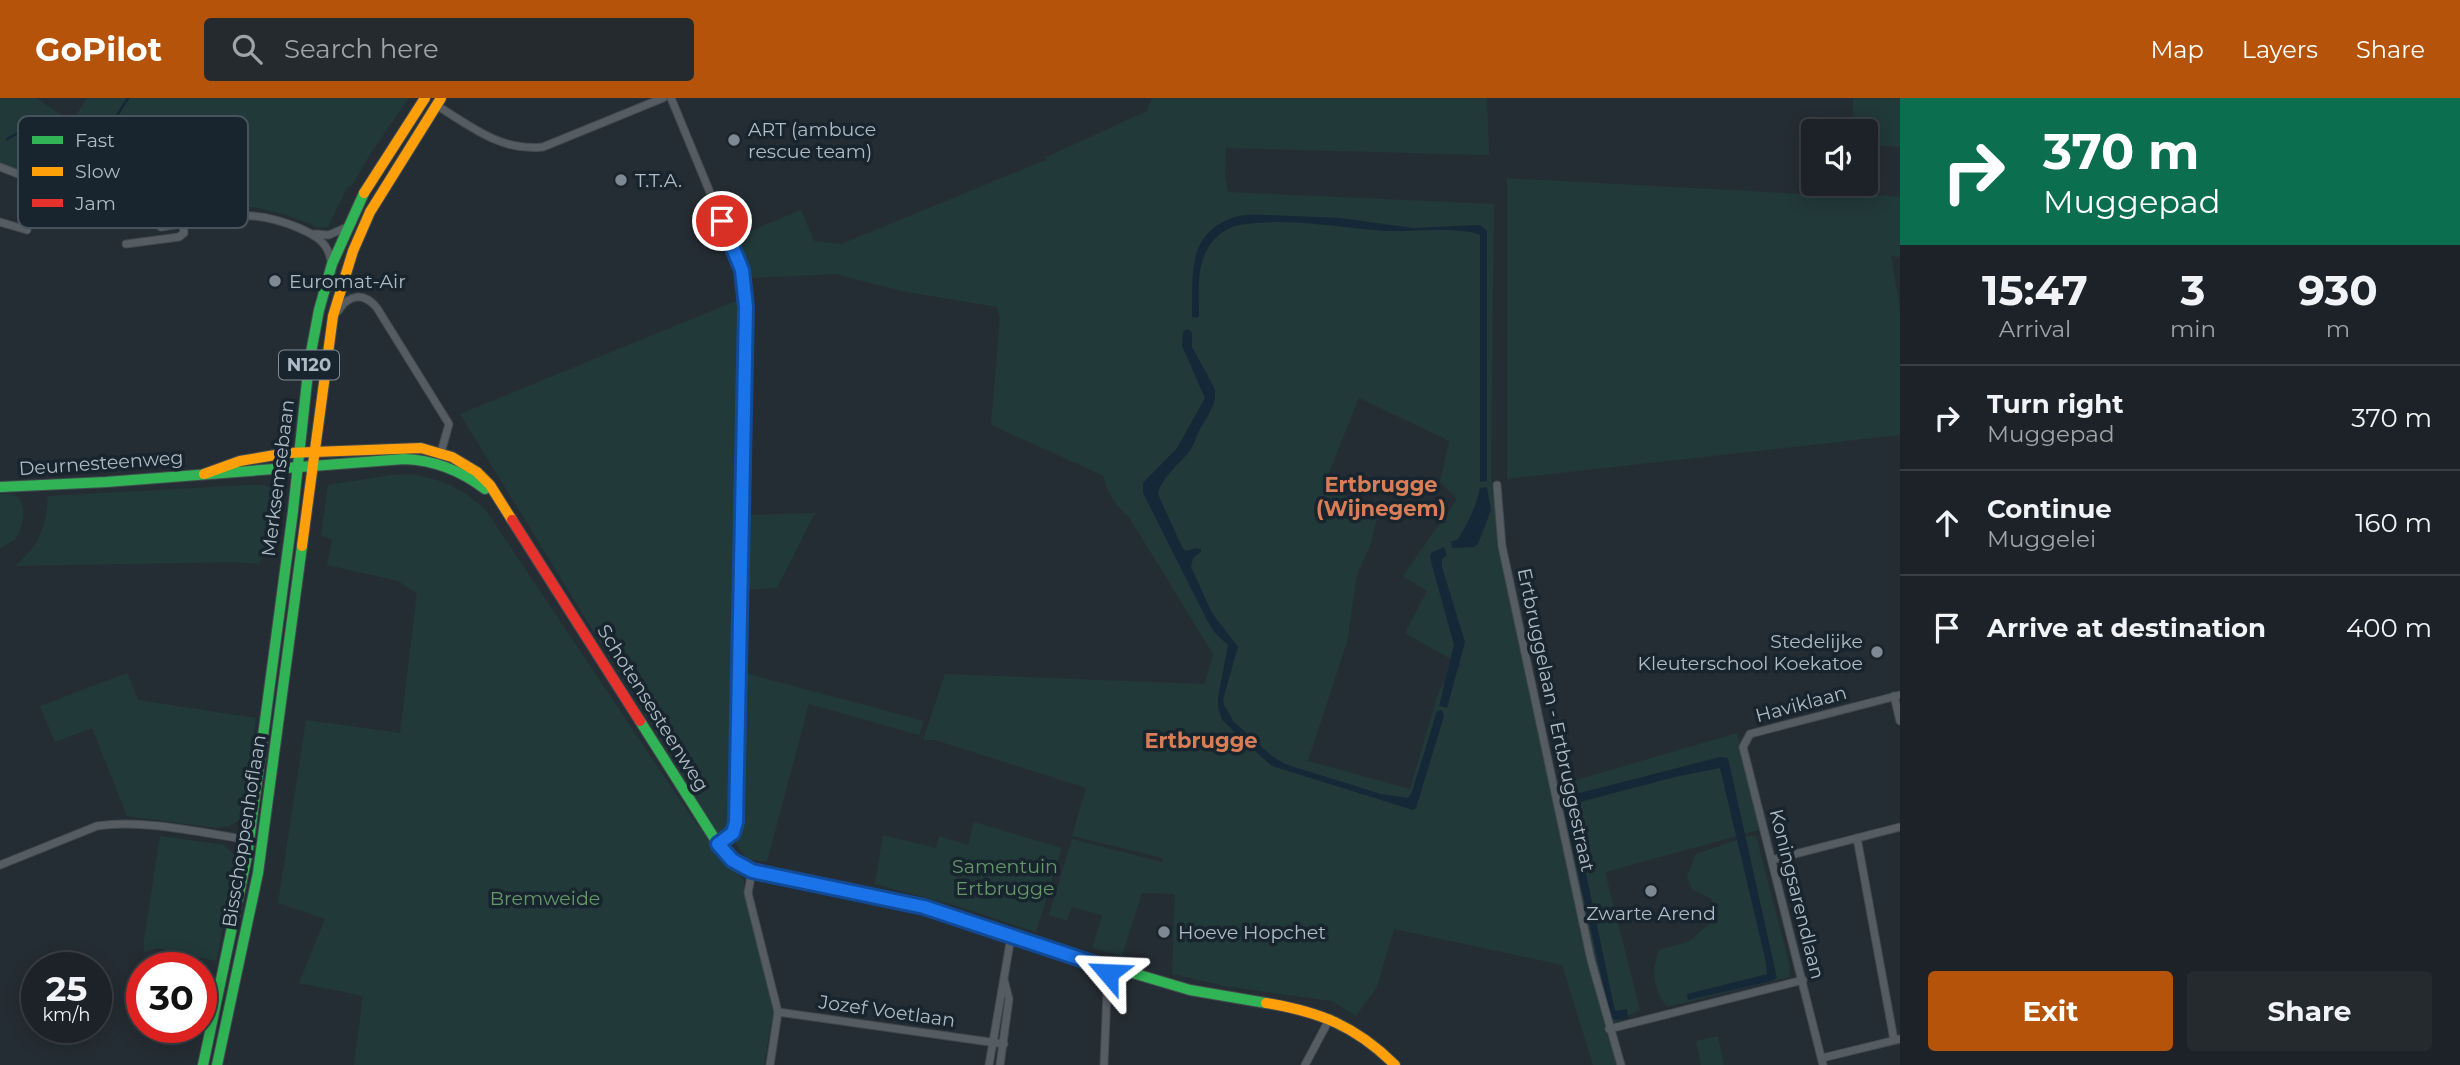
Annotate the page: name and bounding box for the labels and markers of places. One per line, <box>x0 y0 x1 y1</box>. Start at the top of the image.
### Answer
place label: ART (ambuce rescue team) <box>748 118 876 163</box>
marker: ART (ambuce rescue team) <box>726 132 742 148</box>
place label: T.T.A. <box>635 169 682 192</box>
marker: T.T.A. <box>613 172 629 188</box>
pin <box>692 191 752 251</box>
place label: Euromat-Air <box>289 270 406 293</box>
marker: Euromat-Air <box>267 273 283 289</box>
place label: Stedelijke Kleuterschool Koekatoe <box>1638 630 1863 675</box>
marker: Stedelijke Kleuterschool Koekatoe <box>1869 644 1885 660</box>
marker: Zwarte Arend <box>1643 883 1659 899</box>
place label: Zwarte Arend <box>1586 902 1716 925</box>
place label: Hoeve Hopchet <box>1178 921 1326 944</box>
marker: Hoeve Hopchet <box>1156 924 1172 940</box>

